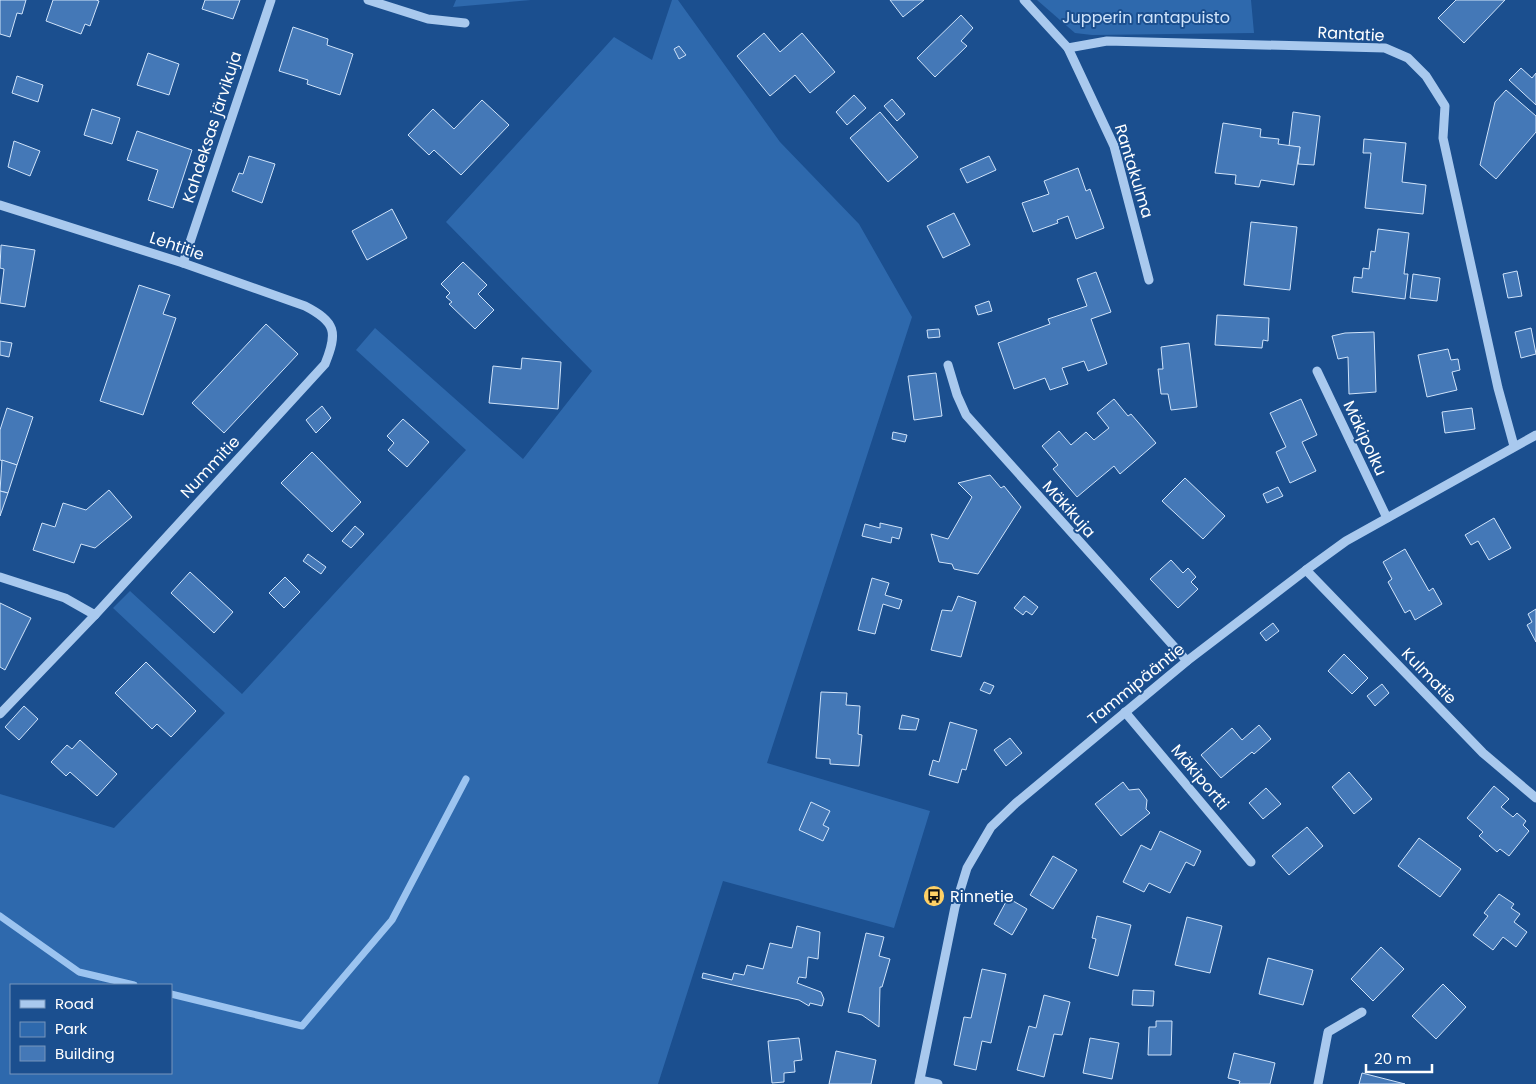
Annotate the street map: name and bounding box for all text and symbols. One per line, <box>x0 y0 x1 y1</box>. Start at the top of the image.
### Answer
park label: Jupperin rantapuisto <box>1062 6 1230 29</box>
street label: Rantatie <box>1317 21 1385 47</box>
street label: Kahdeksas järvikuja <box>177 48 247 206</box>
street label: Rantakulma <box>1109 121 1159 221</box>
street label: Lehtitie <box>147 226 208 266</box>
street label: Mäkipolku <box>1338 397 1392 479</box>
street label: Nummitie <box>175 431 245 503</box>
street label: Mäkikuja <box>1037 475 1101 543</box>
street label: Tammipääntie <box>1083 638 1189 730</box>
street label: Kulmatie <box>1396 643 1462 709</box>
street label: Mäkiportti <box>1166 739 1234 815</box>
bus stop icon: Rinnetie <box>922 884 946 908</box>
place label: Rinnetie <box>950 885 1014 908</box>
legend <box>10 984 172 1074</box>
text: Road <box>55 993 94 1014</box>
text: Park <box>55 1018 87 1039</box>
scale bar <box>1366 1042 1432 1074</box>
text: Building <box>55 1043 115 1064</box>
text: 20 m <box>1374 1048 1412 1069</box>

